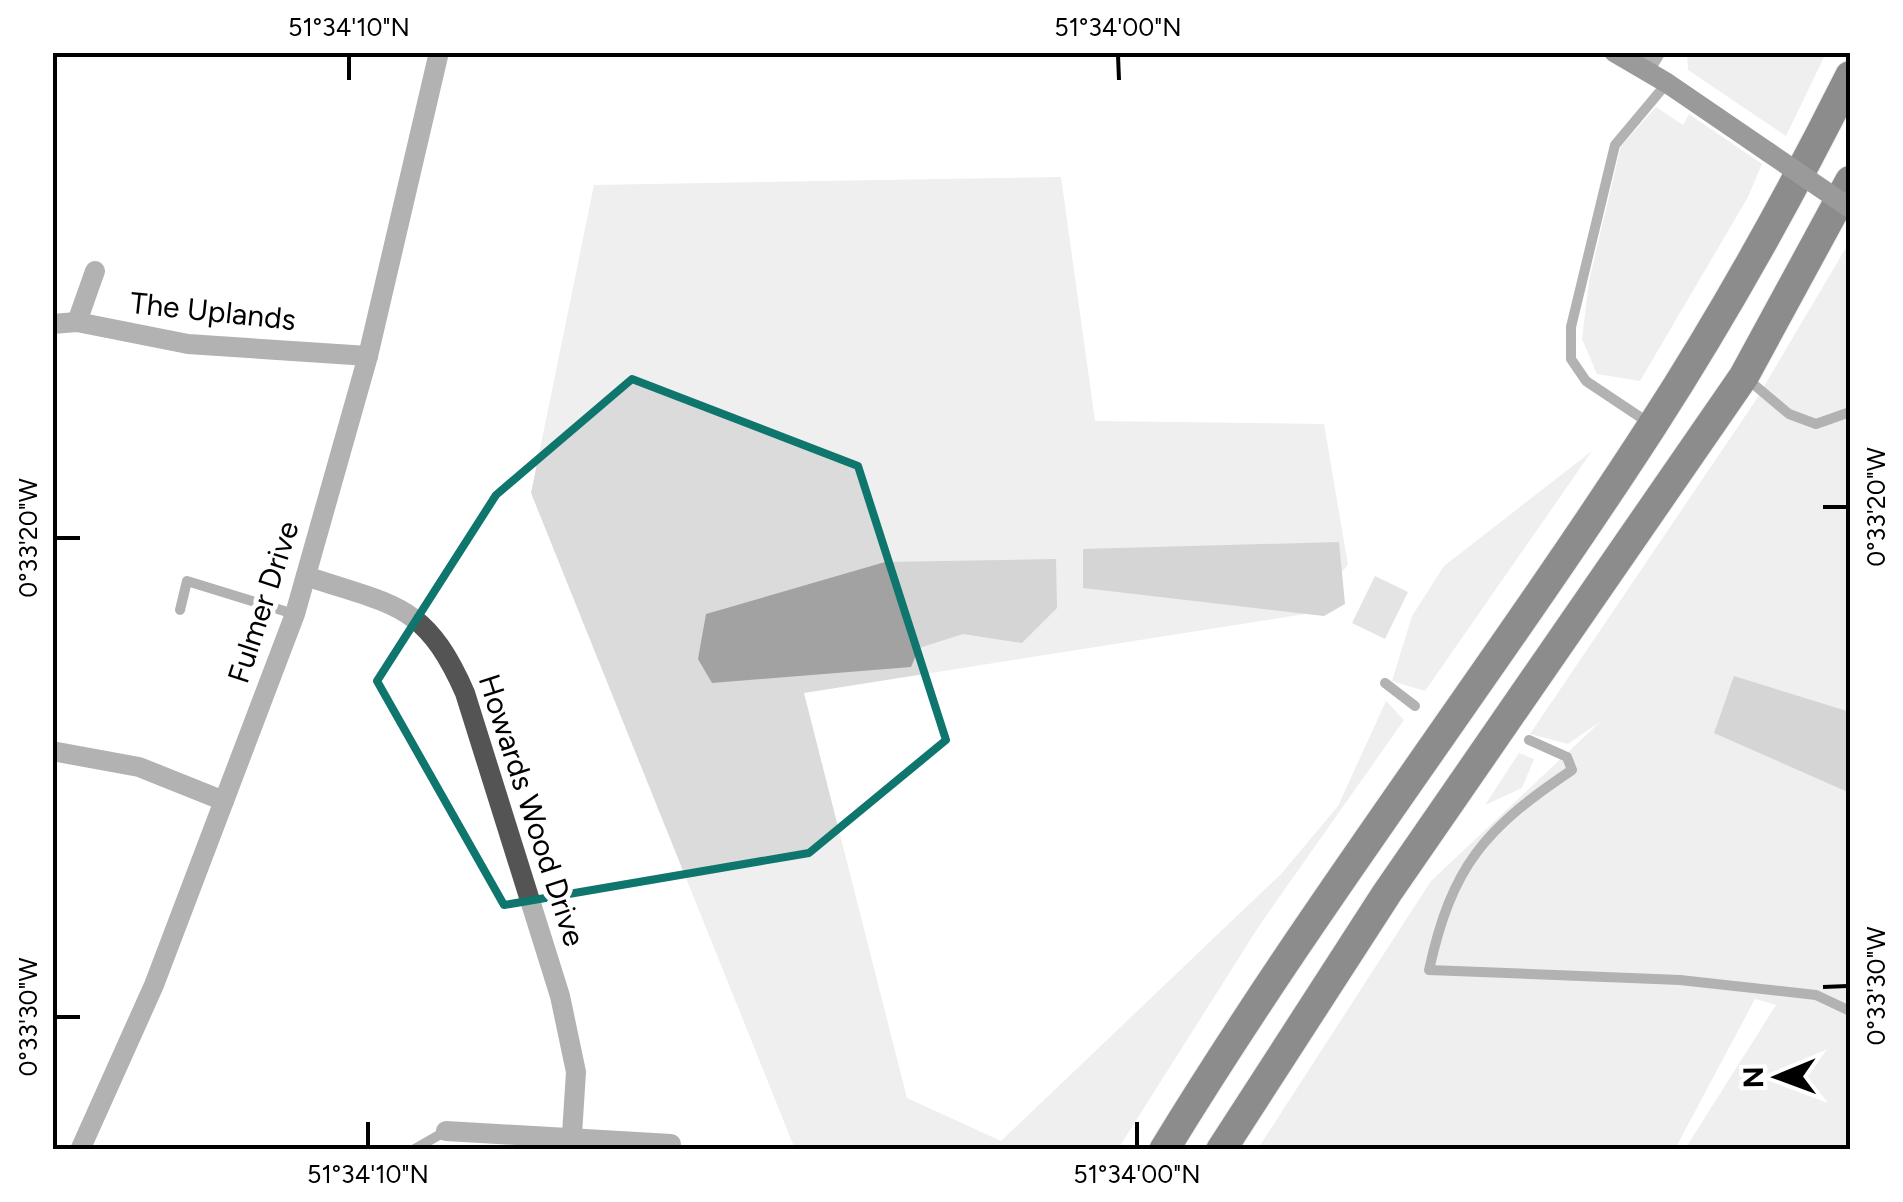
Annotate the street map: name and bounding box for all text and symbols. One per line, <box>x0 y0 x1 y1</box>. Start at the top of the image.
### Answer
text: 51°34'10"N <box>288 12 410 42</box>
text: 51°34'00"N <box>1054 12 1182 42</box>
street label: The Uplands <box>128 284 298 338</box>
text: 0°33'20"W <box>1861 447 1891 567</box>
text: 0°33'20"W <box>13 478 43 598</box>
street label: Fulmer Drive <box>219 516 307 688</box>
street label: Howards Wood Drive <box>471 669 593 951</box>
text: 0°33'30"W <box>1861 926 1891 1046</box>
text: 0°33'30"W <box>13 957 43 1077</box>
north arrow <box>1728 1027 1828 1127</box>
text: N <box>1736 1066 1770 1089</box>
text: 51°34'10"N <box>307 1159 429 1189</box>
text: 51°34'00"N <box>1073 1159 1201 1189</box>

